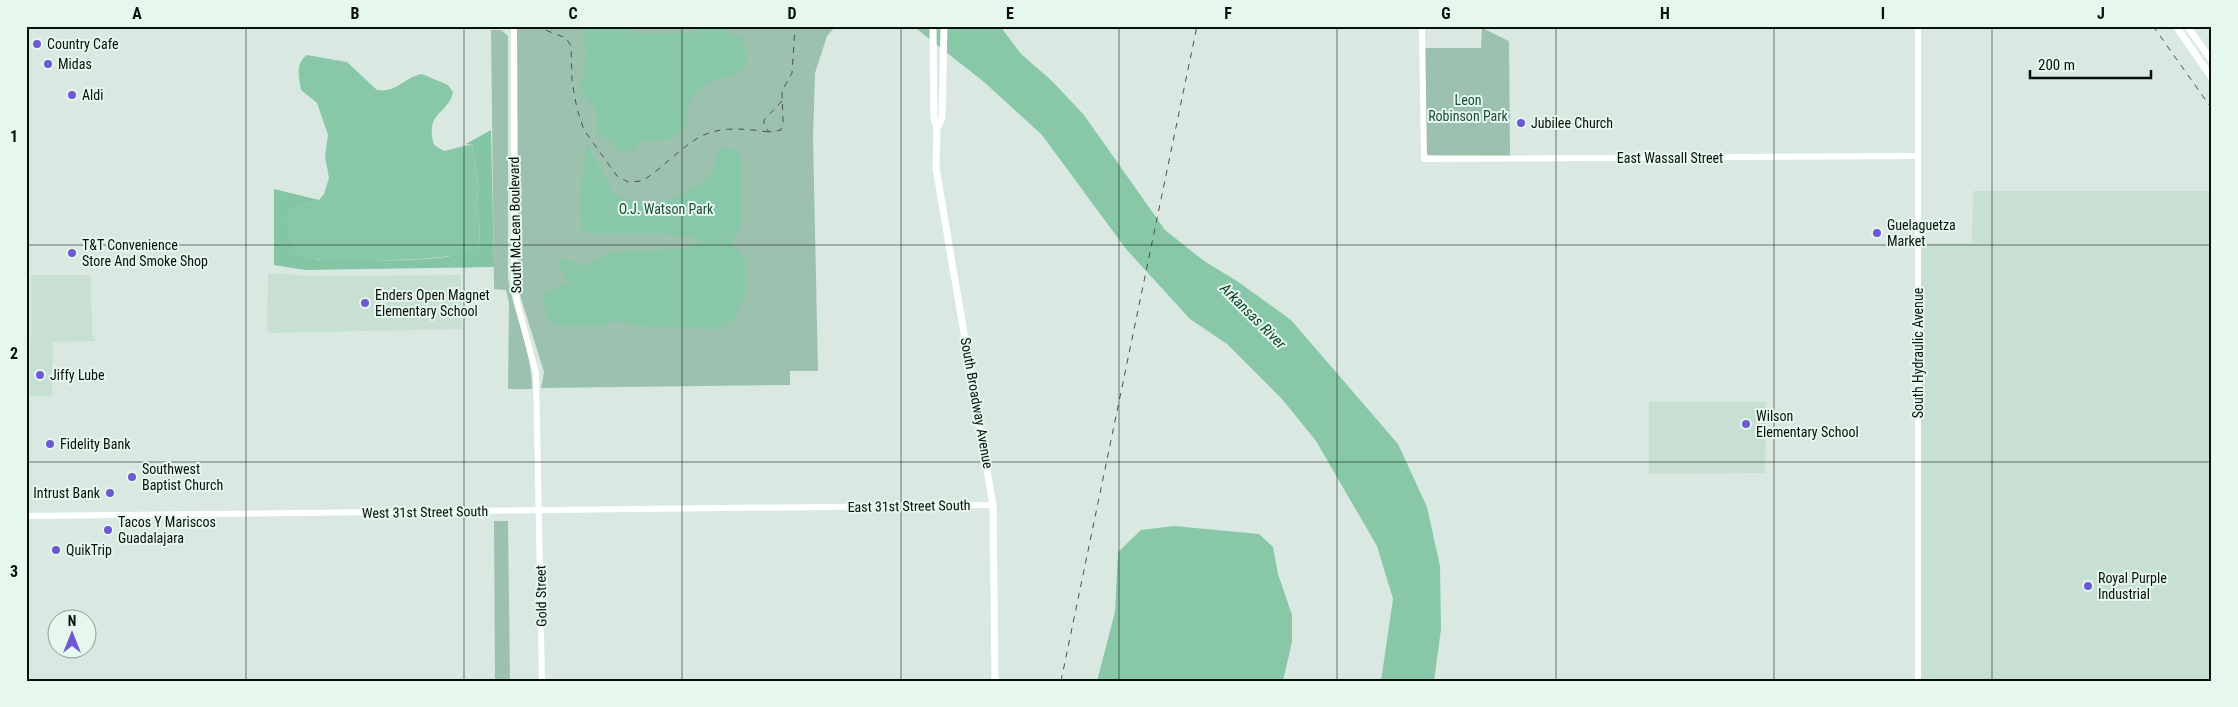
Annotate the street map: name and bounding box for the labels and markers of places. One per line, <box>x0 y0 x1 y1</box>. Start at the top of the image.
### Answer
place label: Country Cafe <box>47 36 119 52</box>
marker: Country Cafe <box>31 38 43 50</box>
place label: Midas <box>58 56 92 72</box>
marker: Midas <box>42 58 54 70</box>
place label: Aldi <box>82 87 103 103</box>
marker: Aldi <box>66 89 78 101</box>
place label: Jubilee Church <box>1531 115 1613 131</box>
marker: Jubilee Church <box>1515 117 1527 129</box>
place label: Guelaguetza Market <box>1887 217 1956 249</box>
marker: Guelaguetza Market <box>1871 227 1883 239</box>
place label: T&T Convenience Store And Smoke Shop <box>82 237 208 269</box>
marker: T&T Convenience Store And Smoke Shop <box>66 247 78 259</box>
place label: Enders Open Magnet Elementary School <box>375 287 490 319</box>
marker: Enders Open Magnet Elementary School <box>359 297 371 309</box>
place label: Jiffy Lube <box>50 367 105 383</box>
marker: Jiffy Lube <box>34 369 46 381</box>
place label: Wilson Elementary School <box>1756 408 1859 440</box>
marker: Wilson Elementary School <box>1740 418 1752 430</box>
place label: Fidelity Bank <box>60 436 131 452</box>
marker: Fidelity Bank <box>44 438 56 450</box>
place label: Southwest Baptist Church <box>142 461 223 493</box>
marker: Southwest Baptist Church <box>126 471 138 483</box>
place label: Intrust Bank <box>33 485 101 501</box>
marker: Intrust Bank <box>104 487 116 499</box>
place label: Tacos Y Mariscos Guadalajara <box>118 514 216 546</box>
marker: Tacos Y Mariscos Guadalajara <box>102 524 114 536</box>
place label: QuikTrip <box>66 542 112 558</box>
marker: QuikTrip <box>50 544 62 556</box>
place label: Royal Purple Industrial <box>2098 570 2167 602</box>
marker: Royal Purple Industrial <box>2082 580 2094 592</box>

